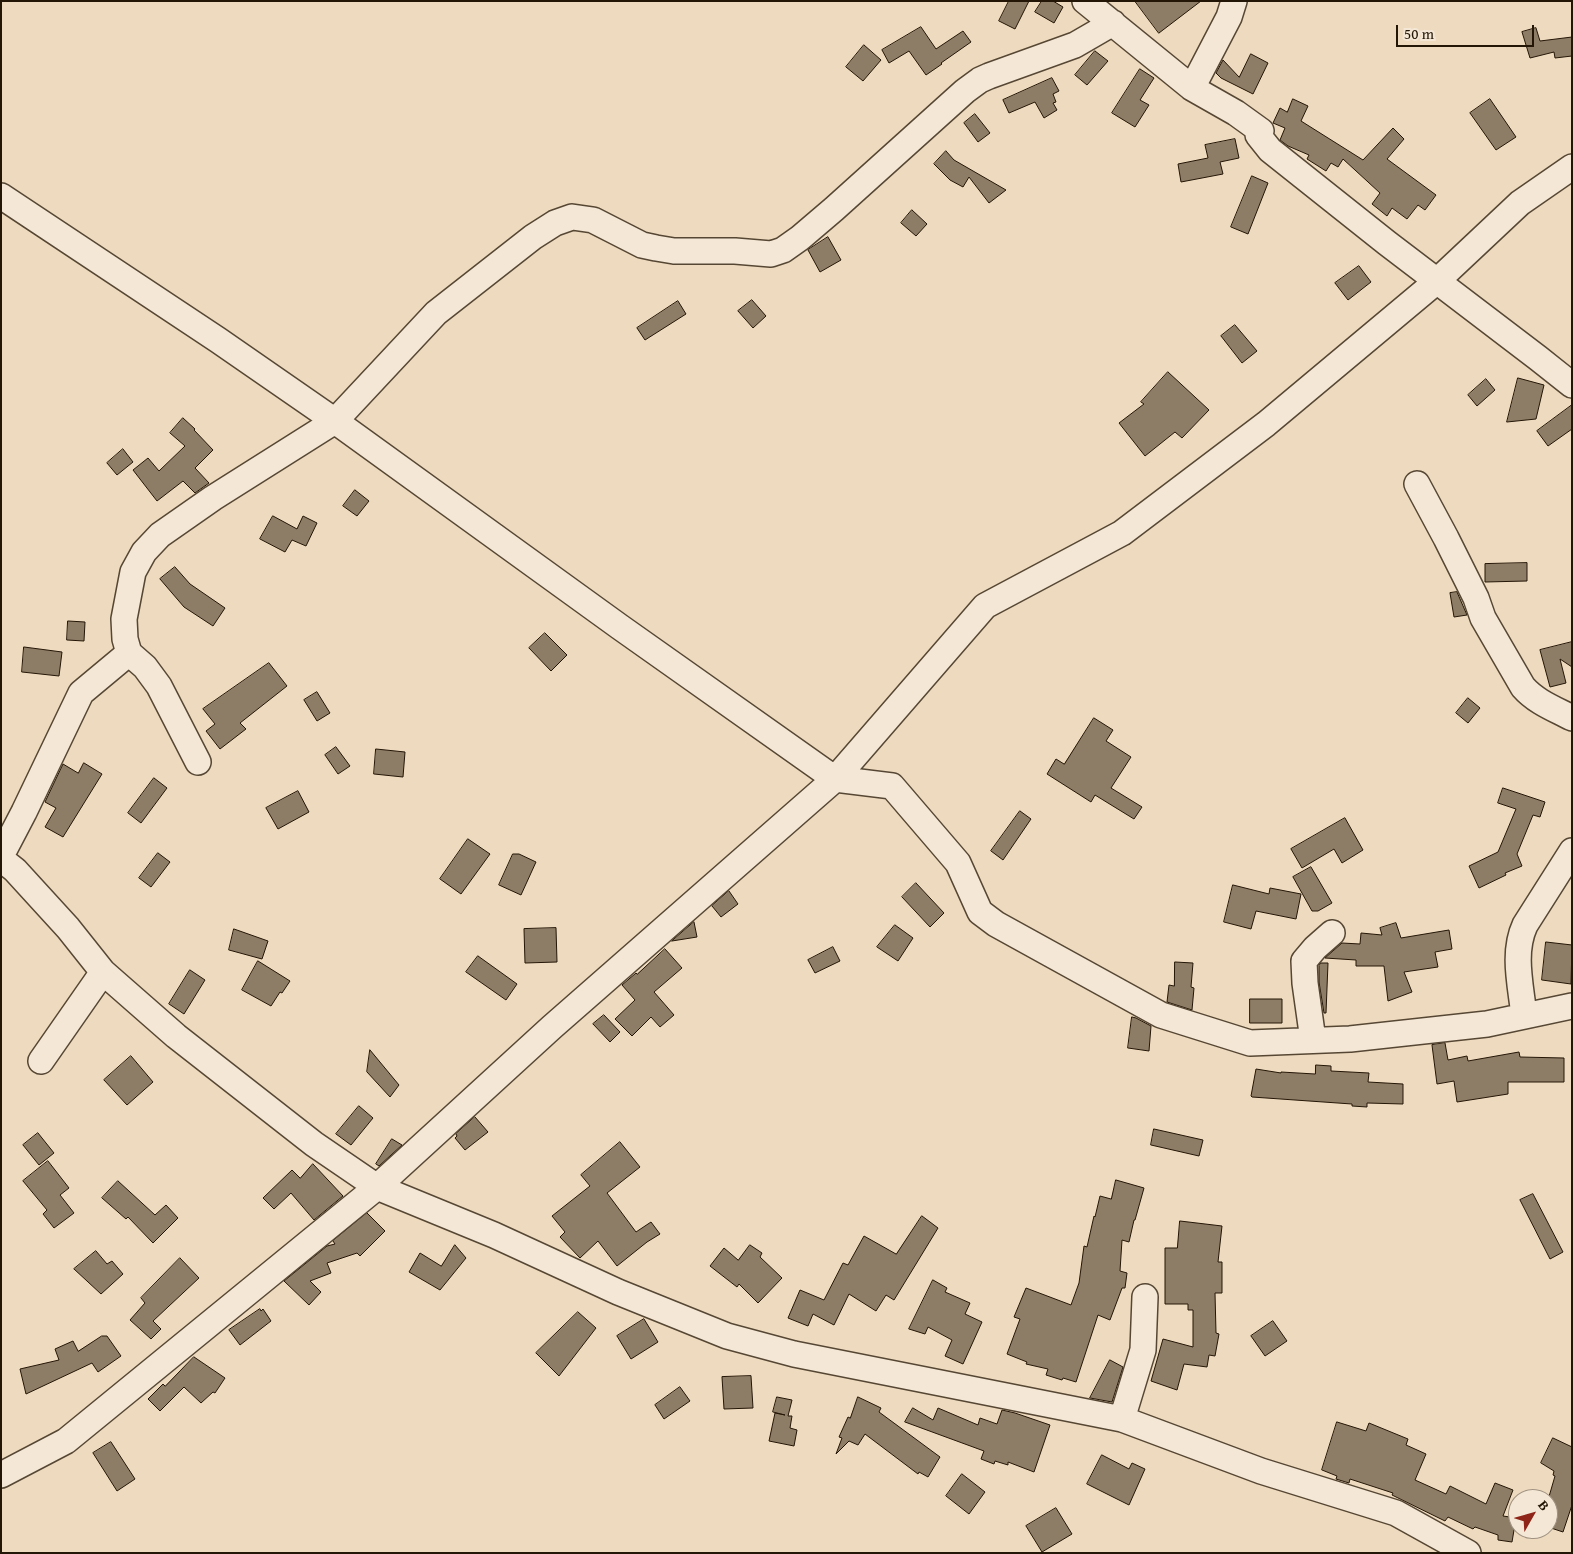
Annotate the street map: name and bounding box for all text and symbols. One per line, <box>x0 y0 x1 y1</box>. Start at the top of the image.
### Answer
scale bar <box>1398 15 1536 47</box>
text: 50 m <box>1404 23 1434 44</box>
north arrow <box>1508 1489 1558 1539</box>
text: B <box>1533 1496 1555 1515</box>

